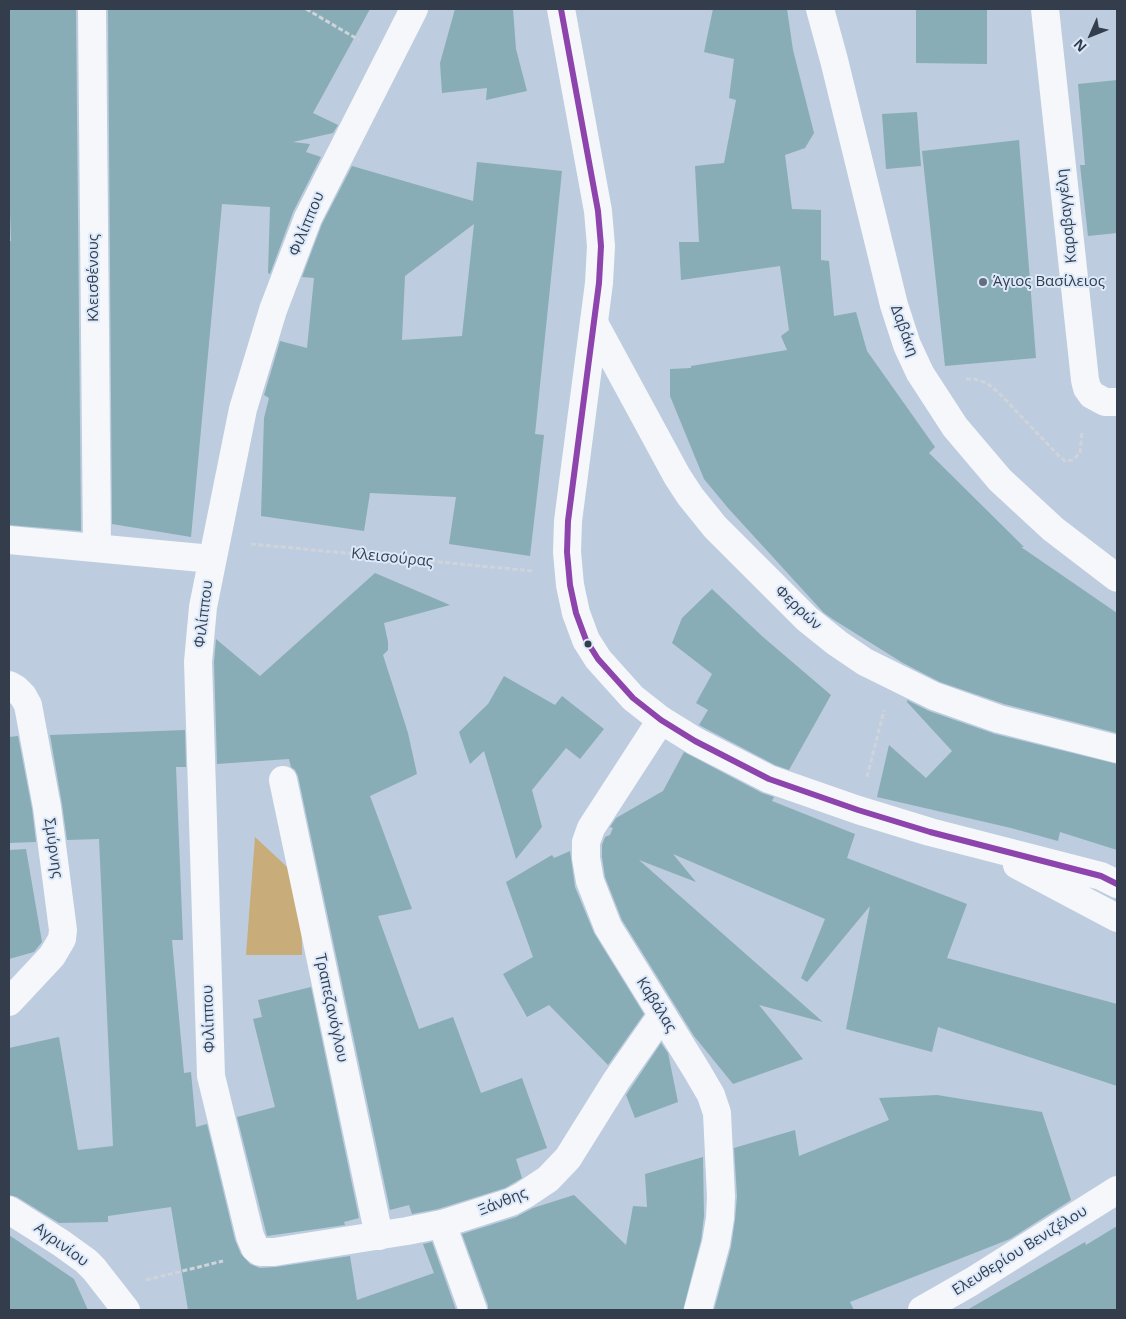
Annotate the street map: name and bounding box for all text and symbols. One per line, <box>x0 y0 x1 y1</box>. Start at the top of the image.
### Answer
north arrow <box>1066 10 1116 60</box>
text: N <box>1069 35 1091 56</box>
street label: Καραβαγγέλη <box>1053 168 1081 264</box>
street label: Φιλίππου <box>285 189 329 259</box>
street label: Κλεισθένους <box>85 234 103 322</box>
place label: Άγιος Βασίλειος <box>993 273 1105 291</box>
marker: Άγιος Βασίλειος <box>977 276 989 288</box>
street label: Δαβάκη <box>886 303 922 359</box>
street label: Κλεισούρας <box>350 545 434 571</box>
street label: Φιλίππου <box>191 579 217 649</box>
street label: Φερρών <box>771 582 825 634</box>
unlabelled marker <box>583 639 593 649</box>
street label: Σμύρνης <box>40 817 66 879</box>
street label: Τραπεζανόγλου <box>311 952 351 1064</box>
street label: Καβάλας <box>632 974 680 1036</box>
street label: Φιλίππου <box>199 985 219 1053</box>
street label: Ξάνθης <box>476 1184 530 1220</box>
street label: Ελευθερίου Βενιζέλου <box>949 1202 1091 1300</box>
street label: Αγρινίου <box>30 1219 92 1271</box>

